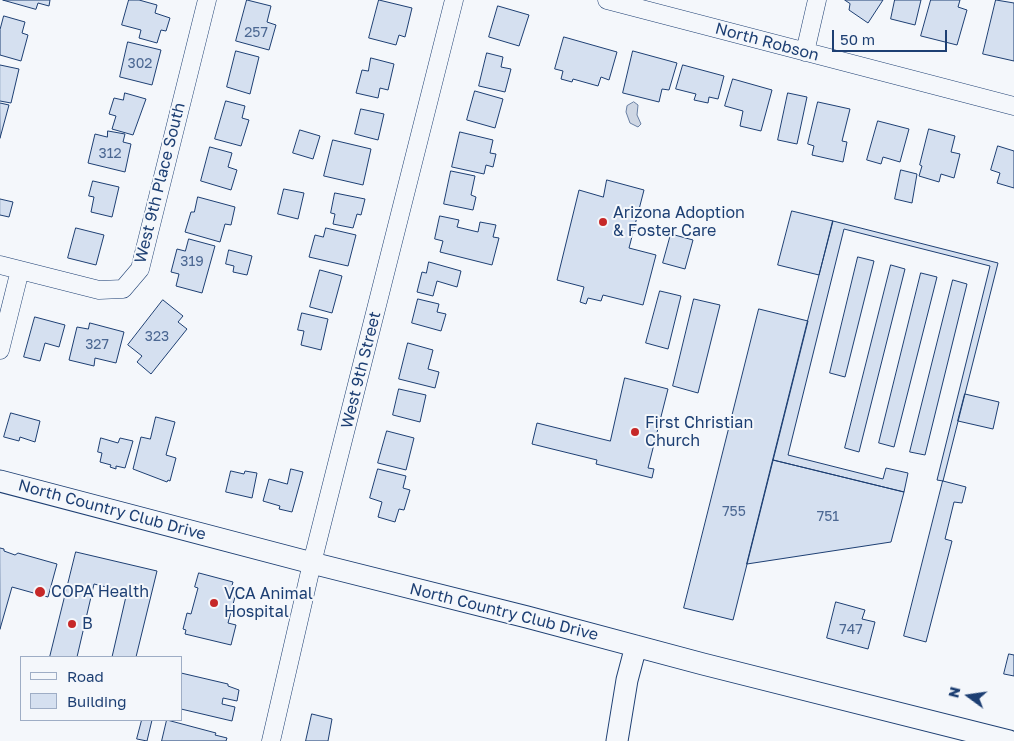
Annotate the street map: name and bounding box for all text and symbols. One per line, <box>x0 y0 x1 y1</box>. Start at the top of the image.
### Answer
street label: North Robson <box>713 19 821 65</box>
scale bar <box>834 20 949 52</box>
house number: 257 <box>244 25 268 41</box>
text: 50 m <box>840 30 875 48</box>
house number: 302 <box>128 56 152 72</box>
street label: West 9th Place South <box>131 101 189 265</box>
house number: 312 <box>98 146 122 162</box>
place label: Arizona Adoption & Foster Care <box>613 203 745 241</box>
marker: Arizona Adoption & Foster Care <box>597 216 609 228</box>
house number: 319 <box>180 254 204 270</box>
street label: West 9th Street <box>337 309 385 431</box>
house number: 323 <box>145 329 169 345</box>
house number: 327 <box>85 337 109 353</box>
place label: First Christian Church <box>645 413 753 451</box>
marker: First Christian Church <box>629 426 641 438</box>
street label: North Country Club Drive <box>16 476 208 544</box>
house number: 755 <box>722 504 746 520</box>
house number: 751 <box>817 509 839 525</box>
street label: North Country Club Drive <box>408 579 600 645</box>
place label: COPA Health <box>51 582 149 602</box>
place label: VCA Animal Hospital <box>224 584 313 622</box>
marker: COPA Health <box>33 585 47 599</box>
marker: VCA Animal Hospital <box>208 597 220 609</box>
place label: B <box>82 614 93 634</box>
marker: B <box>66 618 78 630</box>
house number: 747 <box>839 622 863 638</box>
legend <box>20 656 182 721</box>
text: Road <box>67 667 104 685</box>
north arrow <box>944 671 994 721</box>
text: N <box>944 685 963 699</box>
text: Building <box>67 692 127 710</box>

